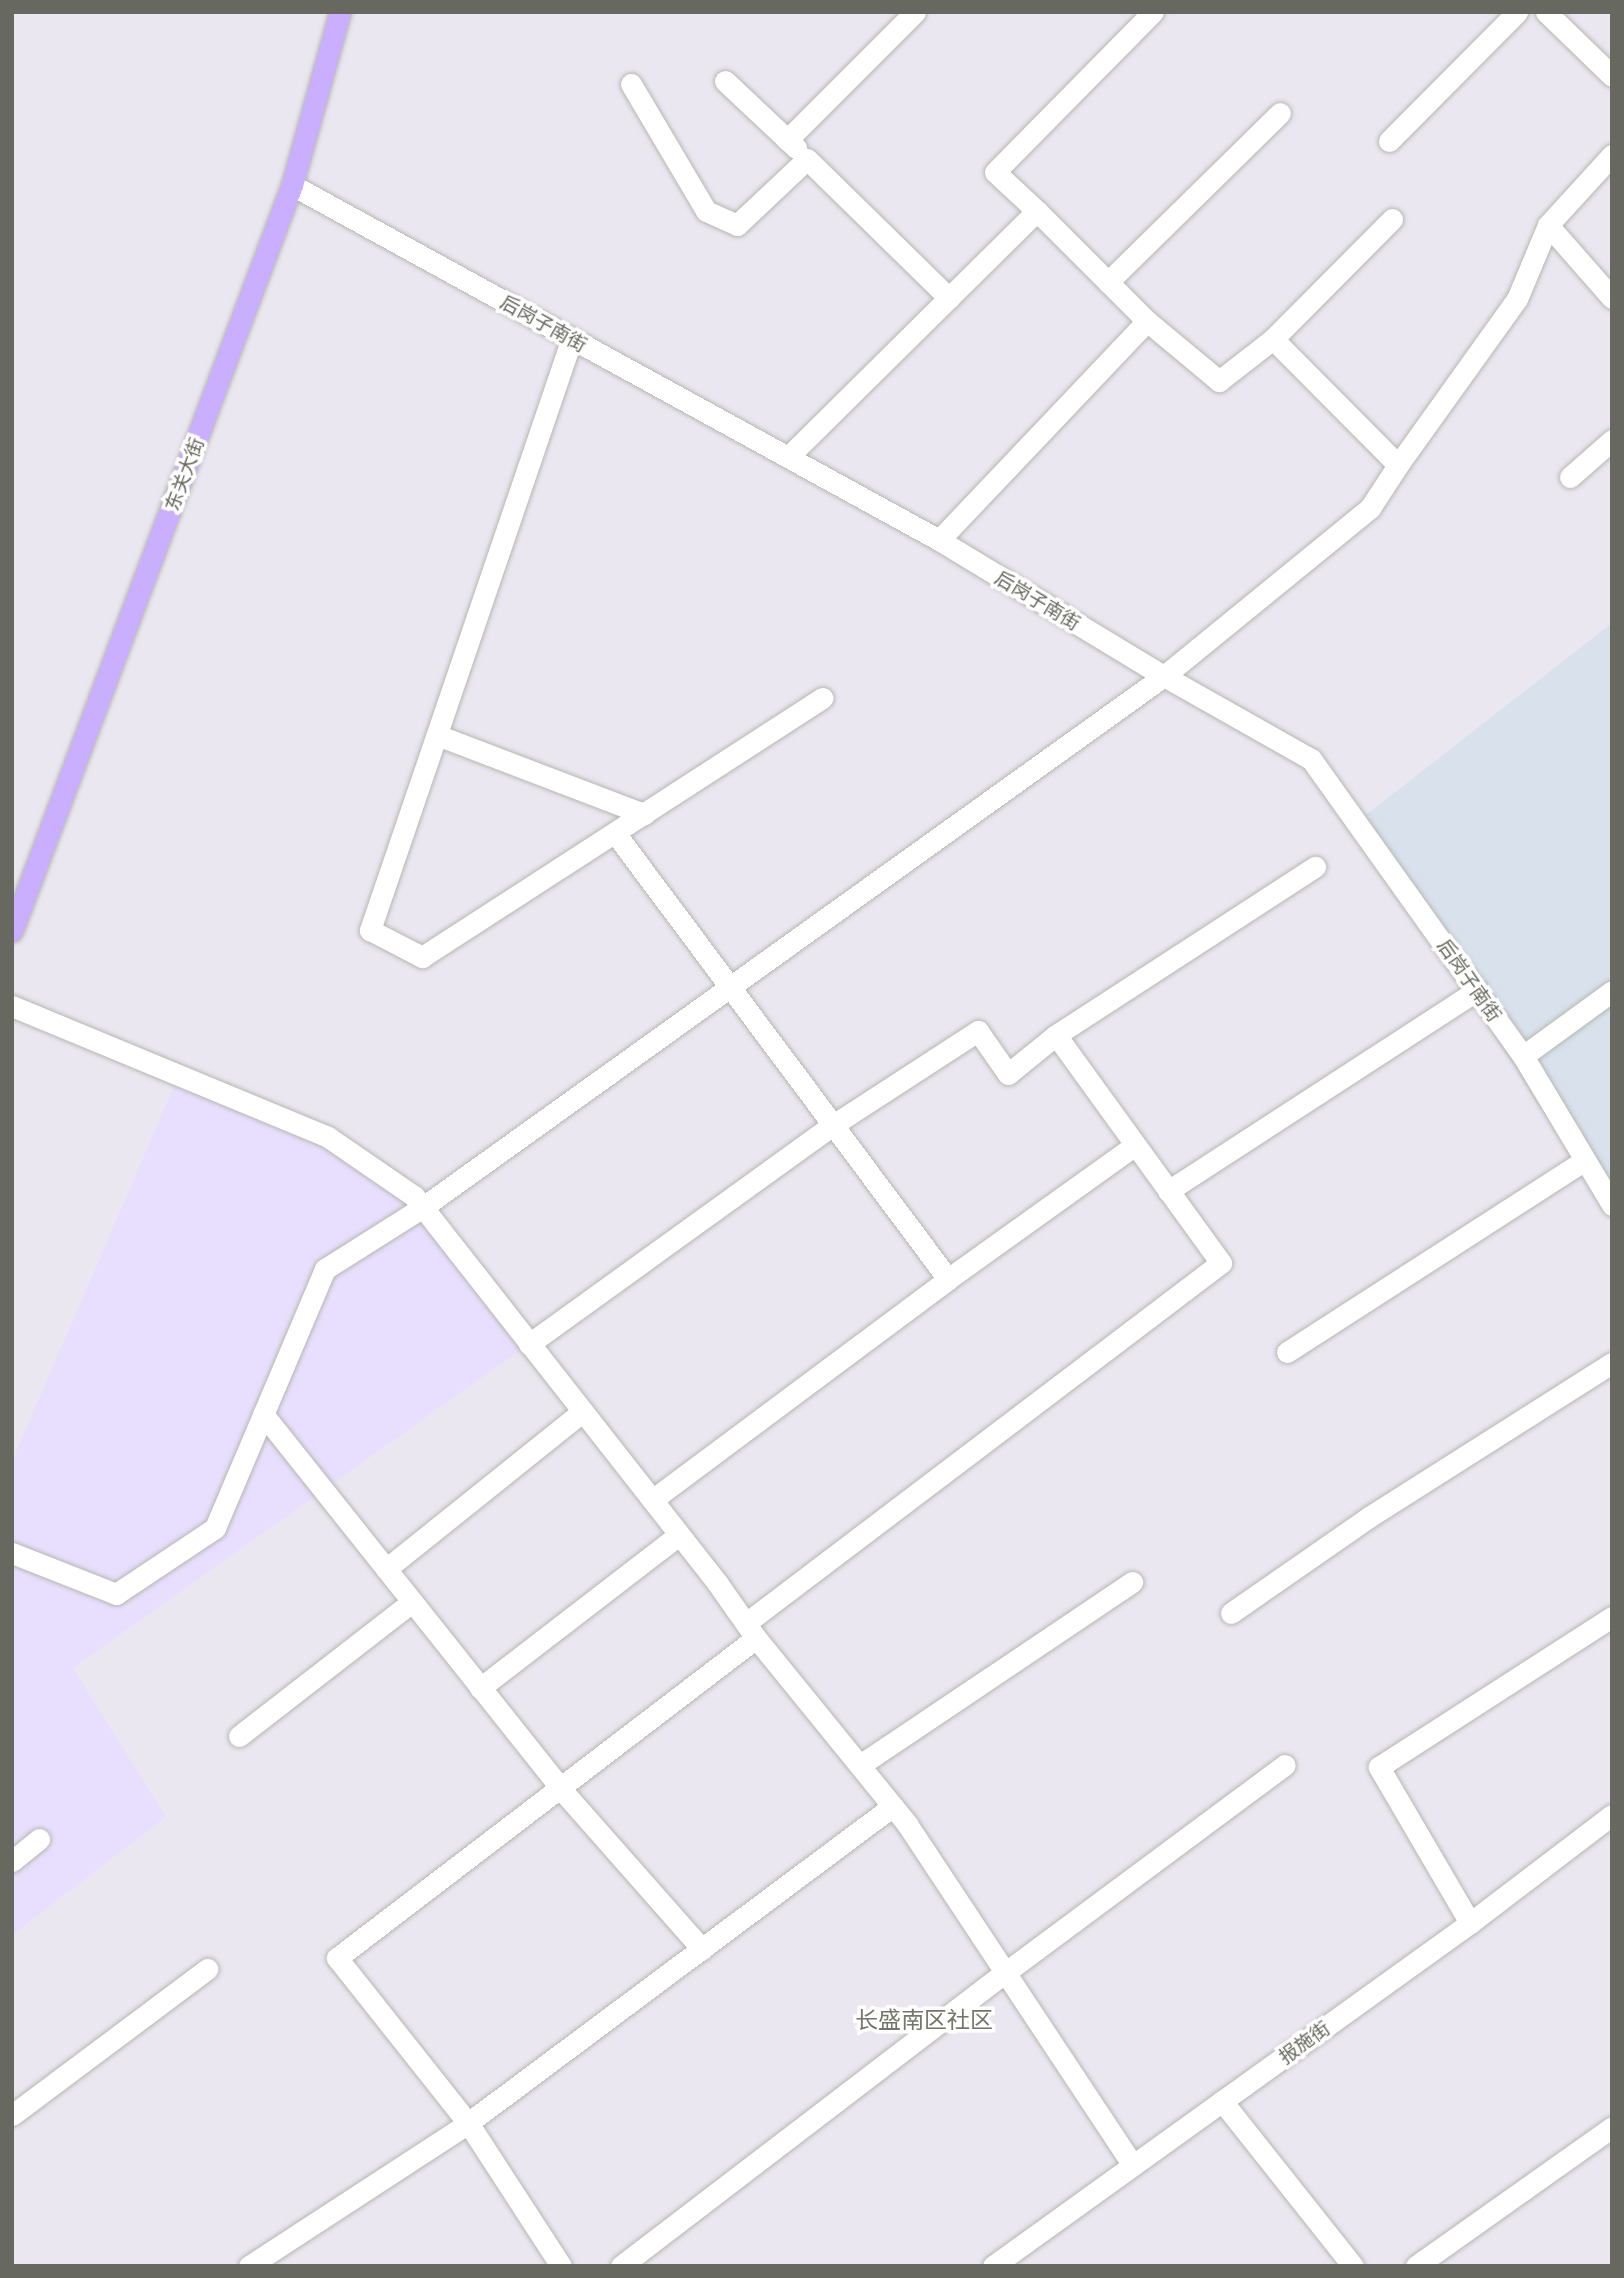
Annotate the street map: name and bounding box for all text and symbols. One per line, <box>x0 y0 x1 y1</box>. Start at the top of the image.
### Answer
street label: 后岗子南街 <box>497 290 591 356</box>
street label: 东关大街 <box>160 434 208 514</box>
street label: 后岗子南街 <box>991 566 1085 634</box>
street label: 后岗子南街 <box>1433 935 1507 1025</box>
district label: 长盛南区社区 <box>855 2005 993 2033</box>
street label: 报施街 <box>1274 2016 1334 2068</box>

